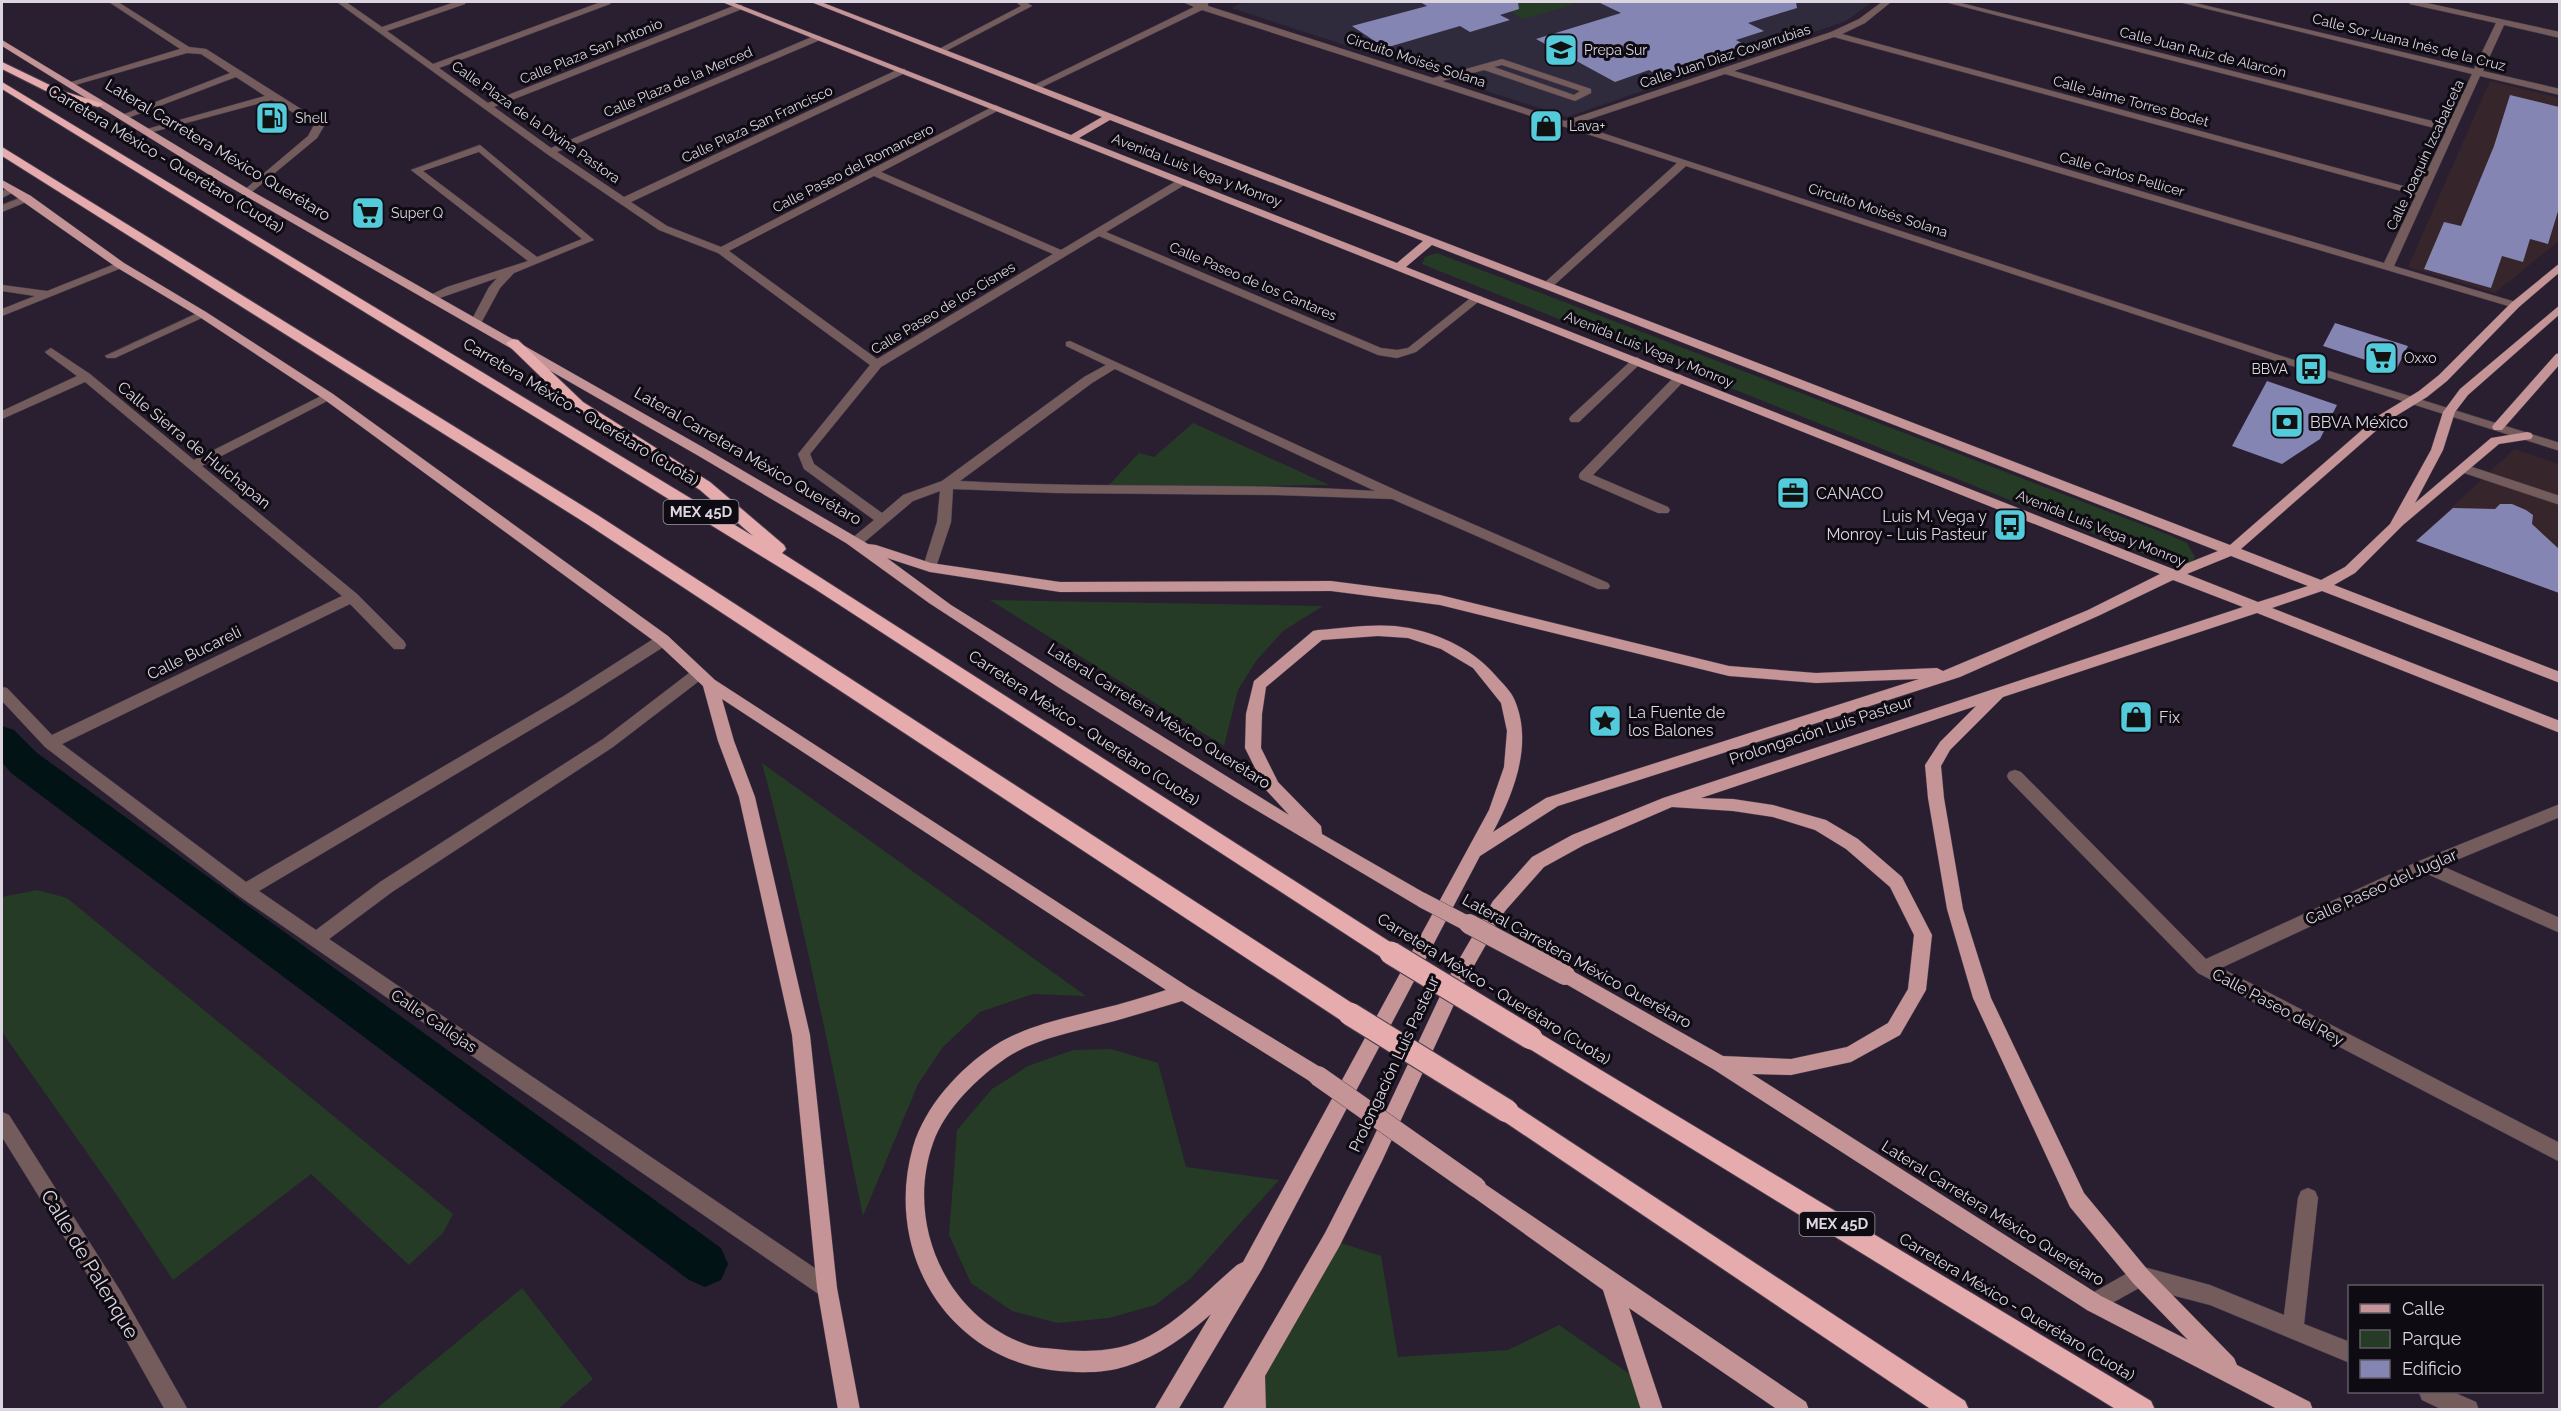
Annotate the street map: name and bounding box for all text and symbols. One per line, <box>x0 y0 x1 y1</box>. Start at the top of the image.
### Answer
street label: Calle Sor Juana Inés de la Cruz <box>2311 10 2507 74</box>
street label: Calle Plaza San Antonio <box>517 15 665 87</box>
street label: Calle Juan Díaz Covarrubias <box>1638 21 1813 91</box>
street label: Calle Juan Ruiz de Alarcón <box>2118 24 2288 80</box>
street label: Circuito Moisés Solana <box>1344 30 1488 90</box>
school or university icon: Prepa Sur <box>1543 32 1579 68</box>
place label: Prepa Sur <box>1584 42 1647 58</box>
street label: Calle Plaza de la Merced <box>601 43 755 121</box>
street label: Calle Plaza de la Divina Pastora <box>449 58 623 186</box>
street label: Calle Jaime Torres Bodet <box>2051 73 2211 130</box>
street label: Lateral Carretera México Querétaro <box>102 75 334 225</box>
street label: Calle Joaquín Izcabalceta <box>2383 77 2467 233</box>
street label: Carretera México - Querétaro (Cuota) <box>45 81 287 237</box>
street label: Calle Plaza San Francisco <box>679 82 835 166</box>
fuel station icon: Shell <box>254 100 290 136</box>
shop icon: Lava+ <box>1528 108 1564 144</box>
place label: Shell <box>295 110 328 126</box>
place label: Lava+ <box>1569 118 1605 134</box>
street label: Calle Paseo del Romancero <box>770 120 936 216</box>
street label: Avenida Luis Vega y Monroy <box>1110 130 1285 210</box>
street label: Calle Carlos Pellicer <box>2058 148 2187 200</box>
street label: Circuito Moisés Solana <box>1806 180 1950 240</box>
supermarket icon: Super Q <box>350 195 386 231</box>
place label: Super Q <box>391 205 443 221</box>
street label: Calle Paseo de los Cantares <box>1167 238 1339 324</box>
street label: Calle Paseo de los Cisnes <box>868 258 1018 357</box>
street label: Avenida Luis Vega y Monroy <box>1562 308 1736 390</box>
street label: Carretera México - Querétaro (Cuota) <box>460 334 702 490</box>
supermarket icon: Oxxo <box>2363 340 2399 376</box>
place label: Oxxo <box>2404 350 2437 366</box>
bus stop icon: BBVA <box>2293 351 2329 387</box>
place label: BBVA <box>2251 361 2289 377</box>
street label: Calle Sierra de Huichapan <box>114 377 274 513</box>
street label: Lateral Carretera México Querétaro <box>631 383 865 529</box>
bank icon: BBVA México <box>2269 404 2305 440</box>
place label: BBVA México <box>2310 413 2408 432</box>
office icon: CANACO <box>1775 475 1811 511</box>
place label: CANACO <box>1816 484 1883 503</box>
street label: Avenida Luis Vega y Monroy <box>2014 487 2188 569</box>
road number: MEX 45D <box>664 500 738 524</box>
place label: Luis M. Vega y Monroy - Luis Pasteur <box>1826 507 1987 544</box>
bus stop icon: Luis M. Vega y Monroy - Luis Pasteur <box>1992 507 2028 543</box>
street label: Calle Bucareli <box>144 622 244 684</box>
street label: Lateral Carretera México Querétaro <box>1044 639 1274 793</box>
street label: Carretera México - Querétaro (Cuota) <box>965 646 1203 810</box>
street label: Prolongación Luis Pasteur <box>1727 691 1916 769</box>
shop icon: Fix <box>2118 699 2154 735</box>
place icon: La Fuente de los Balones <box>1587 703 1623 739</box>
place label: La Fuente de los Balones <box>1628 703 1725 740</box>
place label: Fix <box>2159 708 2180 727</box>
street label: Calle Paseo del Juglar <box>2302 845 2460 929</box>
street label: Lateral Carretera México Querétaro <box>1459 890 1695 1032</box>
street label: Carretera México - Querétaro (Cuota) <box>1374 909 1614 1069</box>
street label: Calle Paseo del Rey <box>2209 964 2347 1050</box>
street label: Prolongación Luis Pasteur <box>1345 973 1443 1155</box>
street label: Calle Callejas <box>387 985 481 1057</box>
street label: Lateral Carretera México Querétaro <box>1878 1136 2108 1290</box>
street label: Calle de Palenque <box>36 1185 144 1343</box>
road number: MEX 45D <box>1800 1212 1874 1236</box>
street label: Carretera México - Querétaro (Cuota) <box>1896 1229 2138 1385</box>
legend <box>2348 1285 2543 1393</box>
text: Calle <box>2402 1298 2445 1319</box>
text: Parque <box>2402 1328 2462 1349</box>
text: Edificio <box>2402 1358 2462 1379</box>

